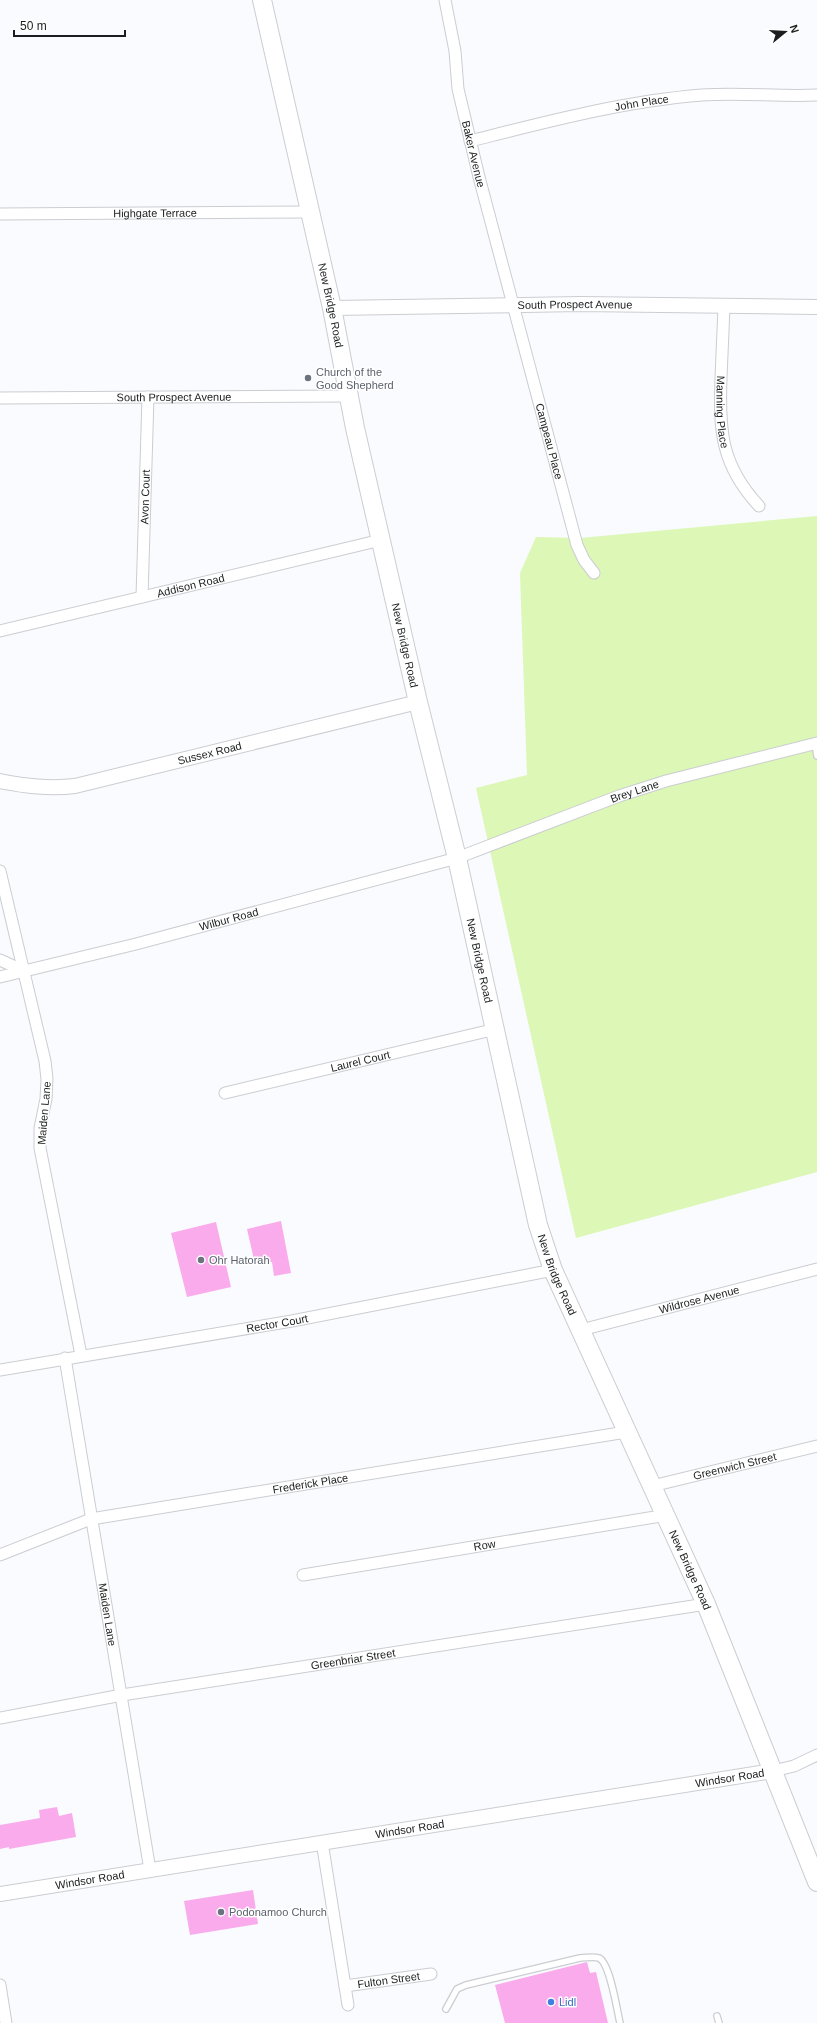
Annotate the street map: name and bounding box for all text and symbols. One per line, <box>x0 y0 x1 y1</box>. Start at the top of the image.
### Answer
scale bar <box>14 12 125 38</box>
north arrow <box>765 12 805 52</box>
text: 50 m <box>20 19 47 33</box>
text: N <box>788 23 801 35</box>
street label: John Place <box>614 92 669 113</box>
street label: Baker Avenue <box>460 119 488 189</box>
street label: Highgate Terrace <box>113 207 197 219</box>
street label: New Bridge Road <box>316 262 345 349</box>
street label: South Prospect Avenue <box>517 298 632 311</box>
place label: Church of the Good Shepherd <box>316 366 394 391</box>
marker: Church of the Good Shepherd <box>303 373 313 383</box>
street label: Manning Place <box>714 375 731 449</box>
street label: South Prospect Avenue <box>117 391 231 403</box>
street label: Campeau Place <box>533 402 565 481</box>
street label: Avon Court <box>138 469 152 525</box>
street label: Addison Road <box>156 572 226 599</box>
street label: New Bridge Road <box>389 602 420 689</box>
street label: Sussex Road <box>176 739 243 767</box>
street label: Brey Lane <box>609 778 660 805</box>
street label: Wilbur Road <box>198 906 260 933</box>
street label: New Bridge Road <box>464 917 495 1004</box>
street label: Laurel Court <box>329 1048 391 1074</box>
street label: Maiden Lane <box>35 1081 53 1145</box>
street label: New Bridge Road <box>535 1233 579 1317</box>
place label: Ohr Hatorah <box>209 1254 270 1266</box>
marker: Ohr Hatorah <box>196 1255 206 1265</box>
street label: Wildrose Avenue <box>658 1283 741 1316</box>
street label: Rector Court <box>245 1312 309 1335</box>
street label: Greenwich Street <box>692 1450 777 1482</box>
street label: Frederick Place <box>272 1471 349 1495</box>
street label: New Bridge Road <box>667 1528 714 1611</box>
street label: Row <box>473 1537 496 1553</box>
street label: Maiden Lane <box>96 1582 119 1647</box>
street label: Greenbriar Street <box>310 1647 396 1671</box>
street label: Windsor Road <box>694 1766 765 1789</box>
street label: Windsor Road <box>374 1817 445 1840</box>
street label: Windsor Road <box>54 1868 125 1891</box>
place label: Podonamoo Church <box>229 1906 327 1918</box>
marker: Podonamoo Church <box>216 1907 226 1917</box>
street label: Fulton Street <box>357 1970 421 1990</box>
place label: Lidl <box>559 1996 576 2008</box>
marker: Lidl <box>546 1997 556 2007</box>

